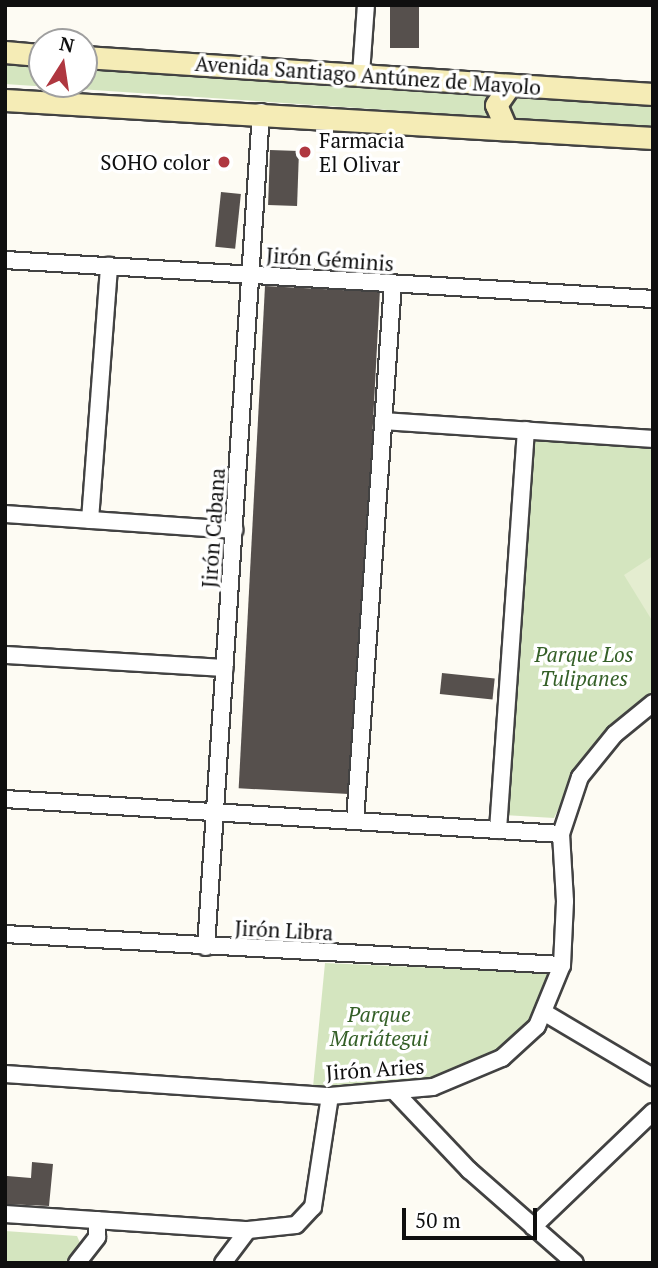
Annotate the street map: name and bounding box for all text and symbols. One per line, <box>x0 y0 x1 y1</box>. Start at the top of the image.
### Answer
north arrow <box>28 28 98 98</box>
text: N <box>57 30 77 58</box>
street label: Avenida Santiago Antúnez de Mayolo <box>194 50 542 100</box>
place label: Farmacia El Olivar <box>319 127 405 177</box>
marker: Farmacia El Olivar <box>297 144 313 160</box>
place label: SOHO color <box>100 149 210 175</box>
marker: SOHO color <box>216 154 232 170</box>
street label: Jirón Géminis <box>265 242 395 276</box>
street label: Jirón Cabana <box>196 467 230 589</box>
park label: Parque Los Tulipanes <box>535 641 633 691</box>
street label: Jirón Libra <box>234 915 334 945</box>
park label: Parque Mariátegui <box>330 1001 428 1051</box>
street label: Jirón Aries <box>325 1053 425 1085</box>
scale bar <box>406 1194 541 1238</box>
text: 50 m <box>415 1206 461 1234</box>

